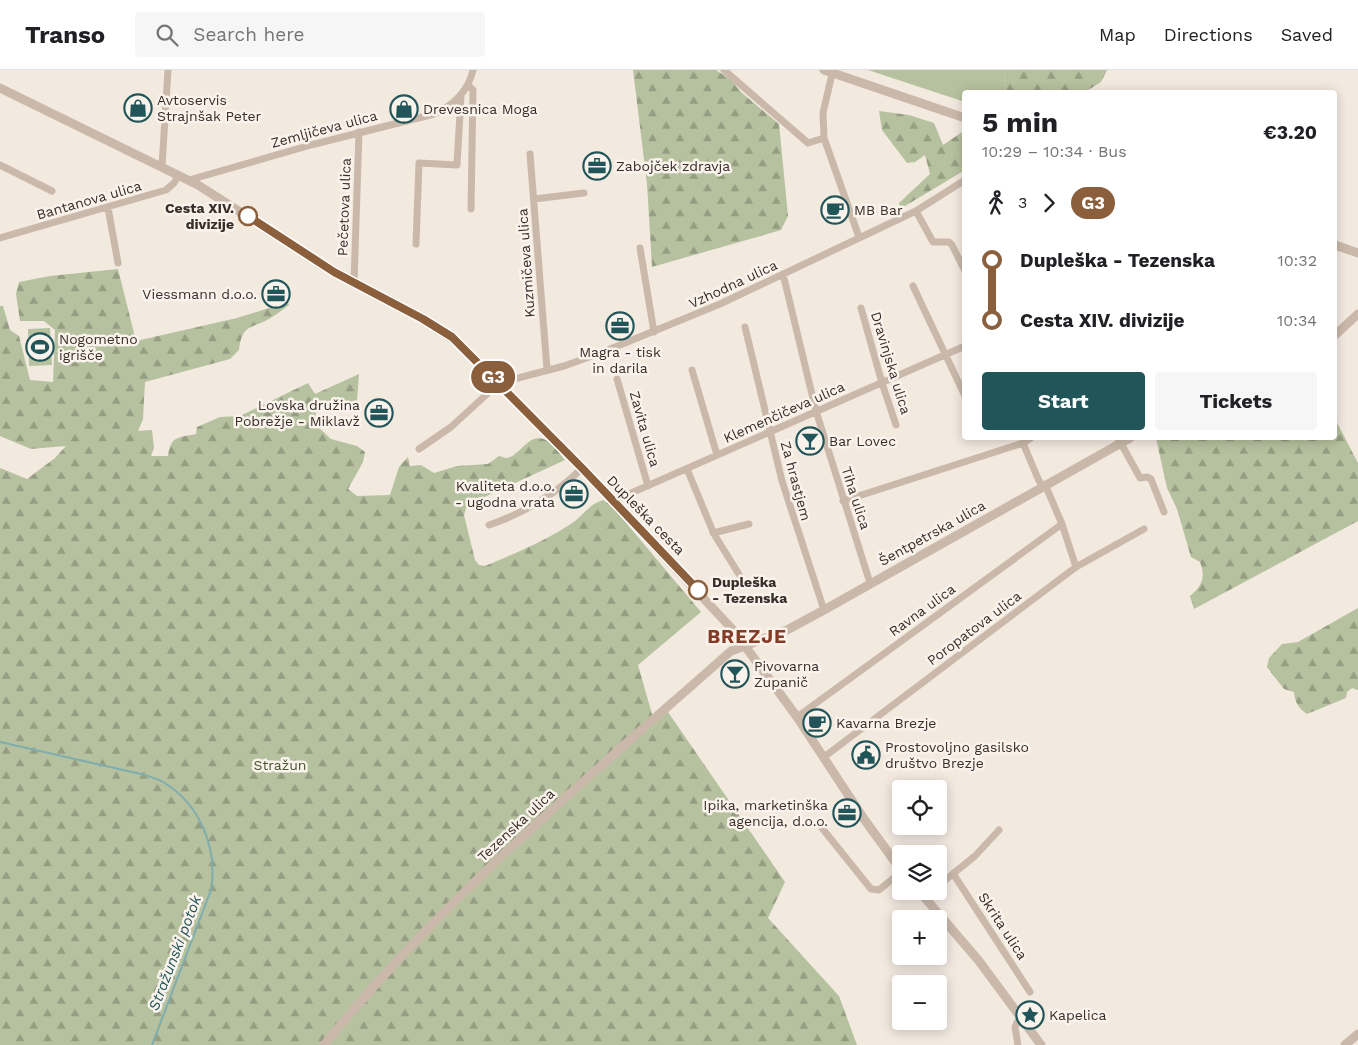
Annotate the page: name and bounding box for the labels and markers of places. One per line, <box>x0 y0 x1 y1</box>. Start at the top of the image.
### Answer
place label: Avtoservis Strajnšak Peter <box>157 92 262 124</box>
shop icon: Avtoservis Strajnšak Peter <box>123 93 153 123</box>
shop icon: Drevesnica Moga <box>389 94 419 124</box>
place label: Drevesnica Moga <box>423 101 537 117</box>
office icon: Zabojček zdravja <box>582 151 612 181</box>
place label: Zabojček zdravja <box>616 158 730 174</box>
cafe icon: MB Bar <box>820 195 850 225</box>
place label: Cesta XIV. divizije <box>165 200 234 232</box>
place label: MB Bar <box>854 202 903 218</box>
marker: Cesta XIV. divizije <box>238 206 258 226</box>
office icon: Viessmann d.o.o. <box>261 279 291 309</box>
place label: Viessmann d.o.o. <box>142 286 257 302</box>
office icon: Magra - tisk in darila <box>605 311 635 341</box>
place label: Nogometno igrišče <box>59 331 138 363</box>
sports icon: Nogometno igrišče <box>25 332 55 362</box>
place label: Magra - tisk in darila <box>579 344 661 376</box>
place label: Lovska družina Pobrežje - Miklavž <box>235 397 360 429</box>
office icon: Lovska družina Pobrežje - Miklavž <box>364 398 394 428</box>
bar icon: Bar Lovec <box>795 426 825 456</box>
place label: Bar Lovec <box>829 433 896 449</box>
place label: Kvaliteta d.o.o. - ugodna vrata <box>455 478 555 510</box>
office icon: Kvaliteta d.o.o. - ugodna vrata <box>559 479 589 509</box>
place label: Dupleška - Tezenska <box>712 574 788 606</box>
marker: Dupleška - Tezenska <box>688 580 708 600</box>
place label: Pivovarna Zupanič <box>754 658 819 690</box>
bar icon: Pivovarna Zupanič <box>720 659 750 689</box>
cafe icon: Kavarna Brezje <box>802 708 832 738</box>
place label: Kavarna Brezje <box>836 715 936 731</box>
place label: Prostovoljno gasilsko društvo Brezje <box>885 739 1029 771</box>
public building icon: Prostovoljno gasilsko društvo Brezje <box>851 740 881 770</box>
place label: Ipika, marketinška agencija, d.o.o. <box>703 797 828 829</box>
office icon: Ipika, marketinška agencija, d.o.o. <box>832 798 862 828</box>
place icon: Kapelica <box>1015 1000 1045 1030</box>
place label: Kapelica <box>1049 1007 1107 1023</box>

